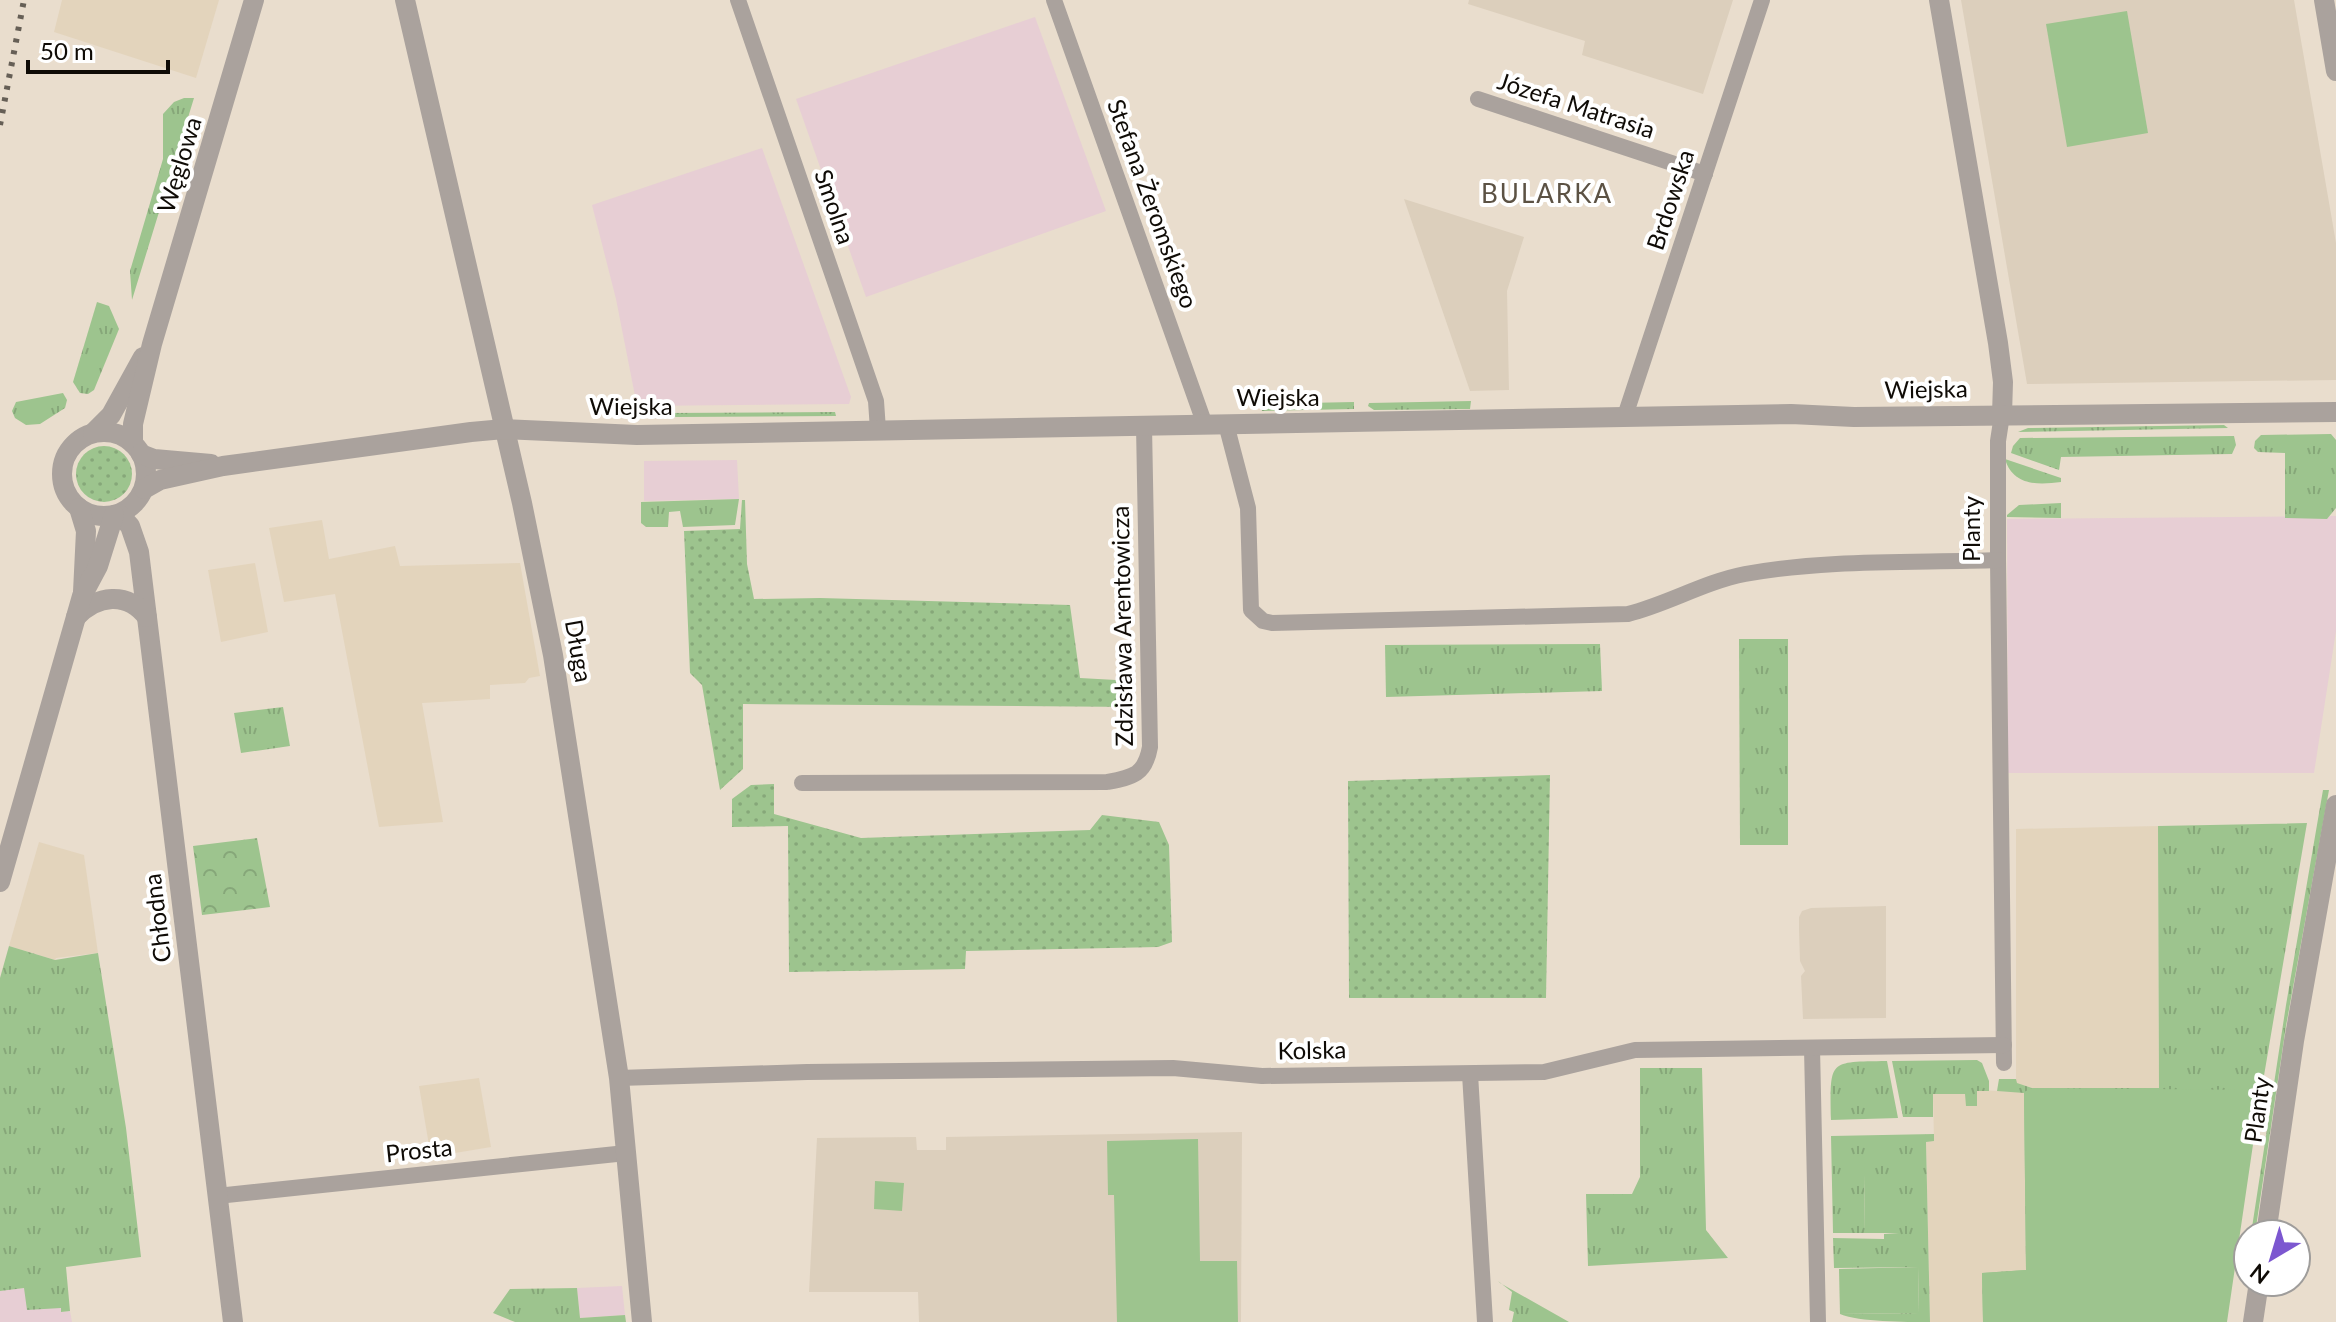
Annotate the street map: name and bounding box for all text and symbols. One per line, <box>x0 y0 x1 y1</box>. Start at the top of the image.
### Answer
scale bar <box>28 24 168 74</box>
text: 50 m <box>40 36 94 65</box>
street label: Józefa Matrasia <box>1494 66 1659 144</box>
street label: Stefana Żeromskiego <box>1102 95 1205 312</box>
street label: Węglowa <box>150 113 207 216</box>
street label: Brdowska <box>1640 146 1699 253</box>
street label: Smolna <box>809 165 862 248</box>
district label: BULARKA <box>1481 177 1613 209</box>
street label: Wiejska <box>1884 373 1968 404</box>
street label: Wiejska <box>1236 382 1320 411</box>
street label: Wiejska <box>589 391 673 420</box>
street label: Planty <box>1956 495 1985 562</box>
street label: Zdzisława Arentowicza <box>1105 505 1138 747</box>
street label: Długa <box>560 617 599 684</box>
street label: Chłodna <box>137 872 176 964</box>
street label: Kolska <box>1277 1034 1347 1065</box>
street label: Planty <box>2238 1074 2276 1145</box>
street label: Prosta <box>384 1132 454 1167</box>
north arrow <box>2232 1218 2312 1298</box>
text: N <box>2244 1258 2274 1290</box>

